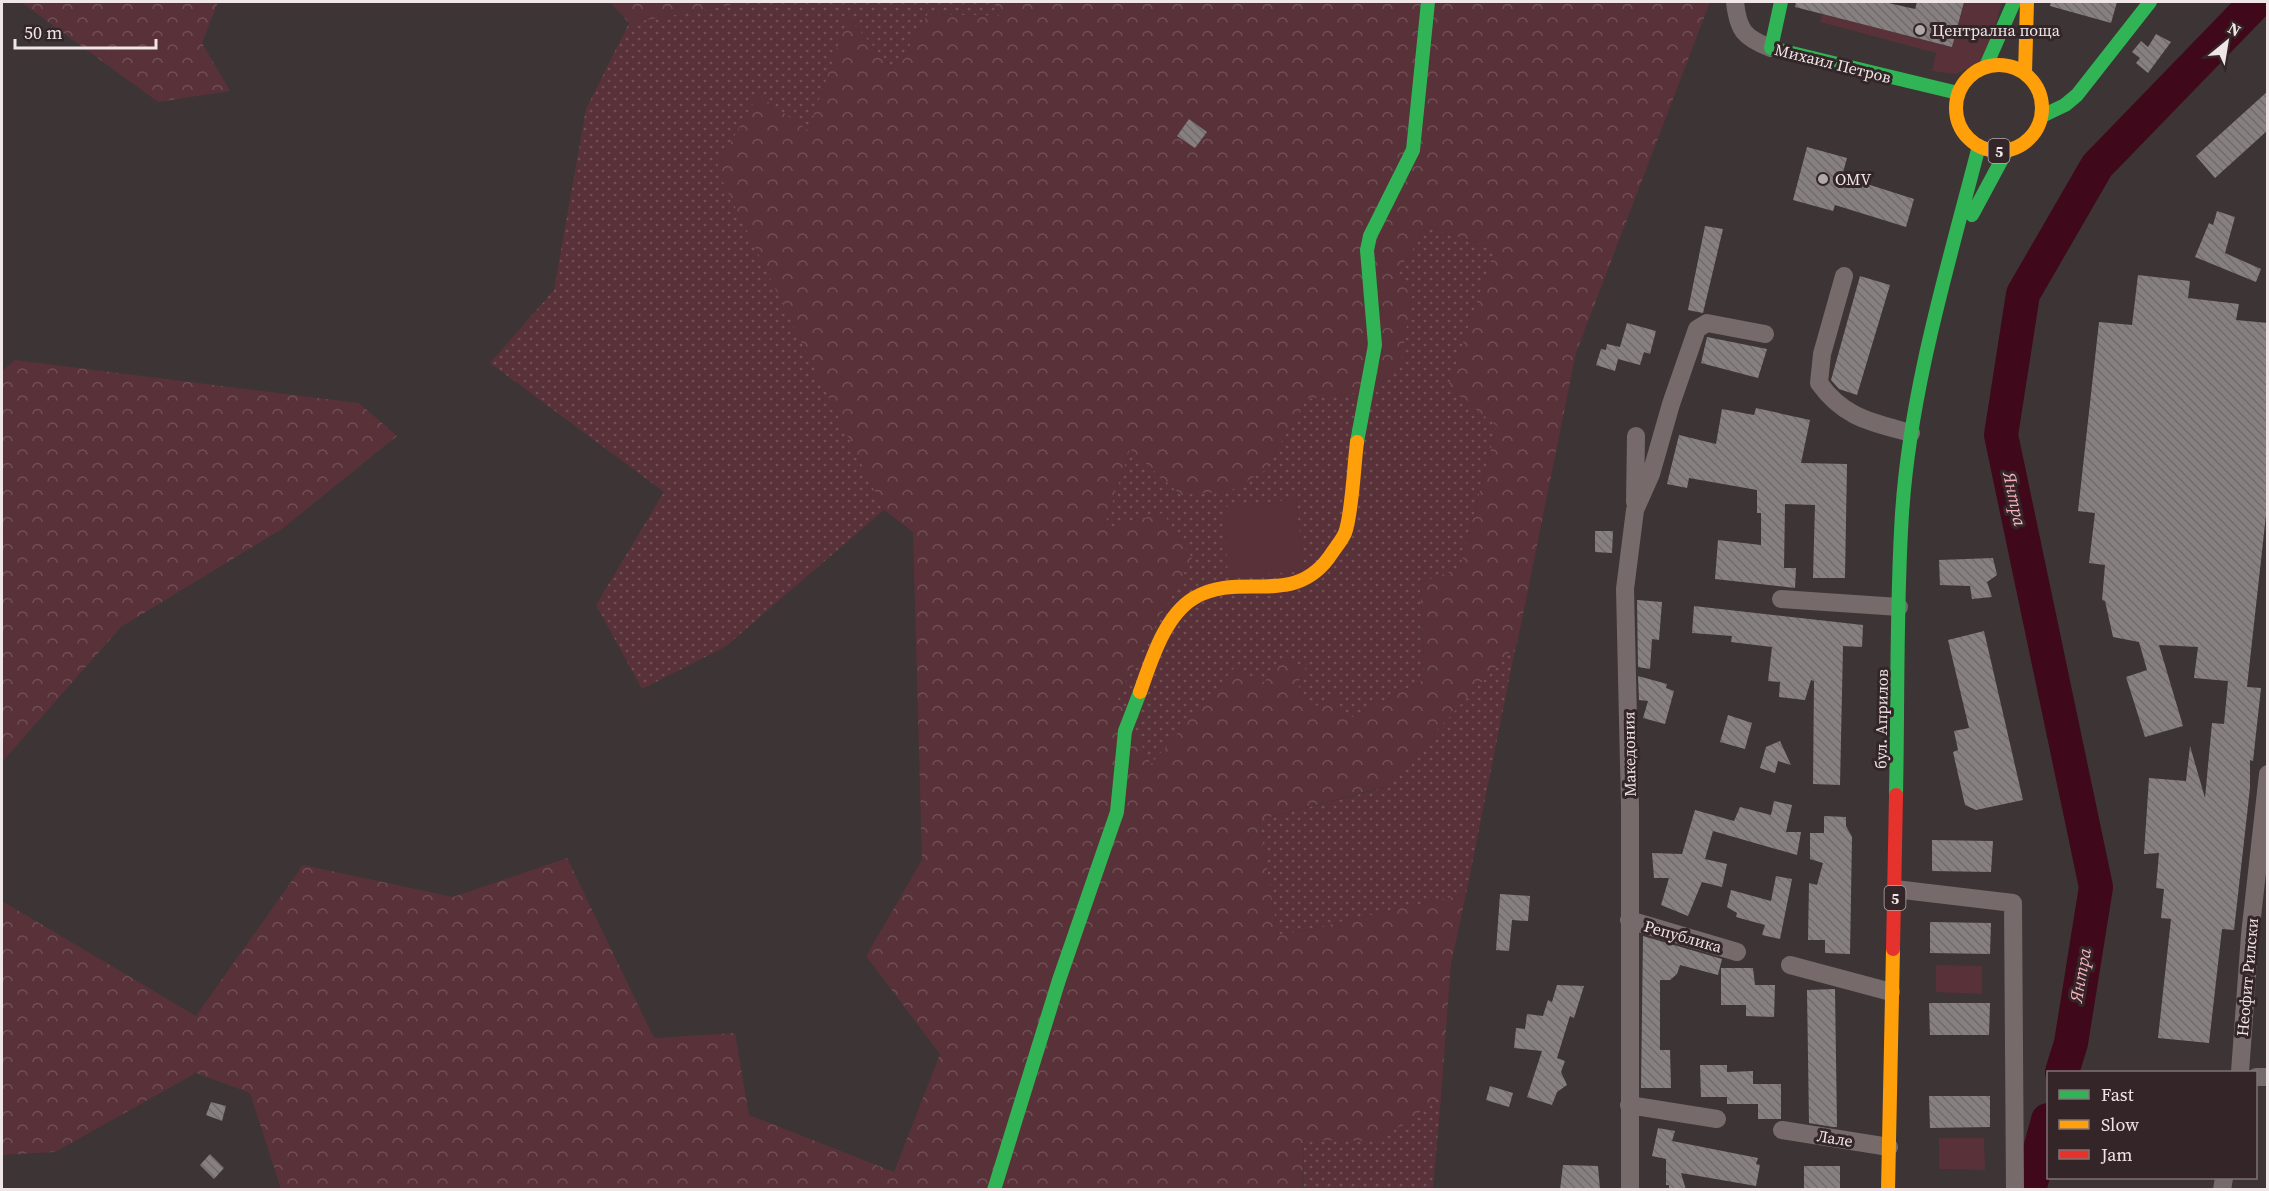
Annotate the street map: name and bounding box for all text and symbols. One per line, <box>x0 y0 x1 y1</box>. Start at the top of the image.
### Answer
scale bar <box>15 12 156 50</box>
north arrow <box>2197 12 2257 72</box>
text: N <box>2224 17 2245 42</box>
place label: Централна поща <box>1932 19 2061 41</box>
text: 50 m <box>24 20 62 45</box>
marker: Централна поща <box>1913 23 1927 37</box>
street label: Михаил Петров <box>1773 38 1893 88</box>
road number: 5 <box>1988 139 2010 163</box>
place label: OMV <box>1835 168 1871 190</box>
marker: OMV <box>1816 172 1830 186</box>
water label: Янтра <box>1997 469 2033 529</box>
street label: бул. Априлов <box>1869 669 1893 769</box>
street label: Македония <box>1617 711 1641 797</box>
road number: 5 <box>1884 886 1906 910</box>
street label: Република <box>1642 914 1725 958</box>
street label: Неофит Рилски <box>2231 917 2263 1037</box>
water label: Янтра <box>2063 945 2097 1005</box>
legend <box>2047 1071 2257 1179</box>
text: Fast <box>2101 1082 2134 1107</box>
text: Slow <box>2101 1112 2139 1137</box>
street label: Лале <box>1815 1124 1855 1152</box>
text: Jam <box>2100 1142 2133 1167</box>

